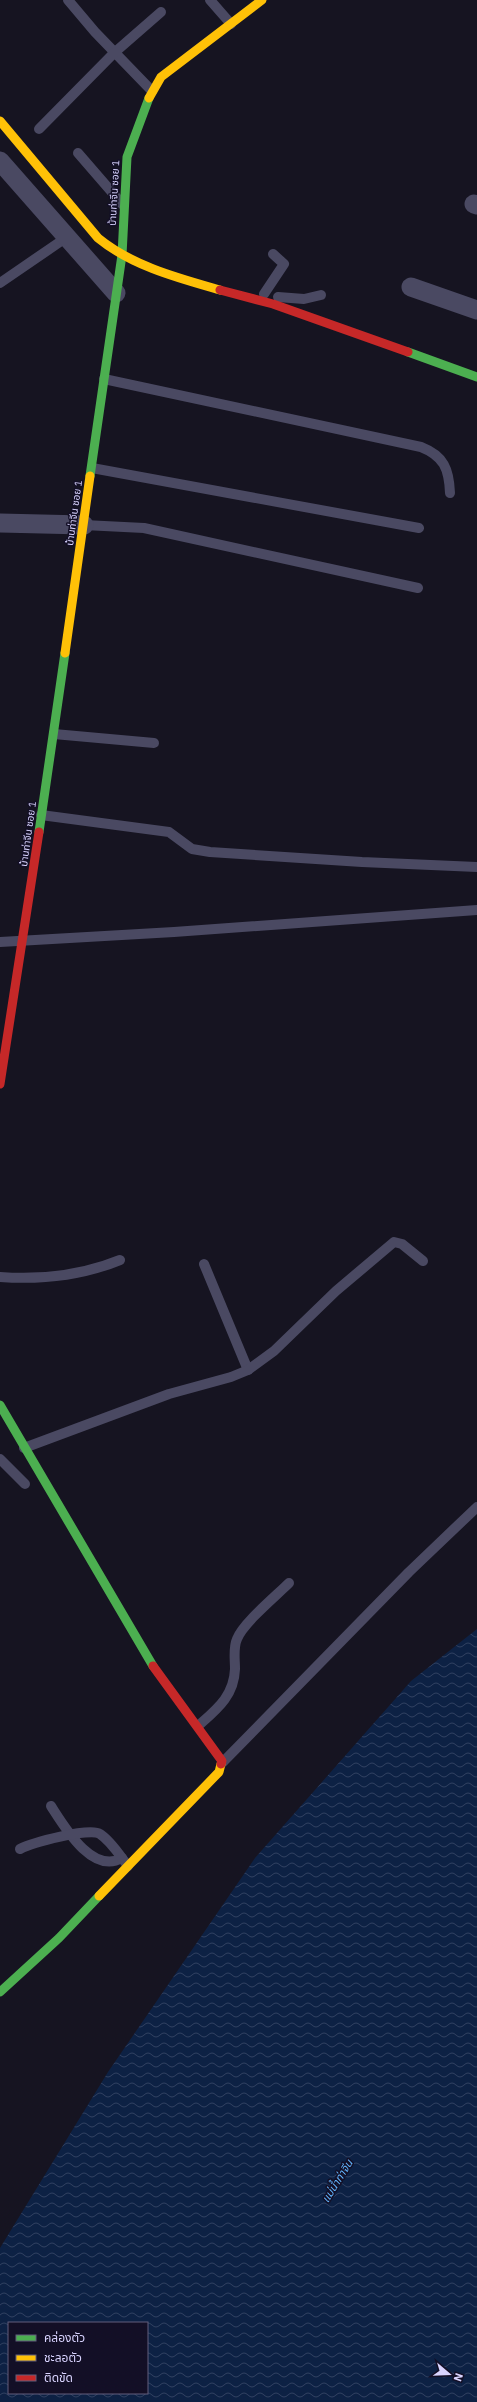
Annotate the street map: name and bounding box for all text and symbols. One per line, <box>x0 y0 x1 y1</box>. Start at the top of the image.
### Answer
street label: บ้านท่าจีน ซอย 1 <box>106 160 122 226</box>
street label: บ้านท่าจีน ซอย 1 <box>63 480 85 546</box>
street label: บ้านท่าจีน ซอย 1 <box>17 801 39 867</box>
water label: แม่น้ำท่าจีน <box>318 2155 356 2205</box>
legend <box>8 2322 148 2394</box>
text: คล่องตัว <box>44 2330 85 2345</box>
text: ชะลอตัว <box>44 2350 82 2365</box>
north arrow <box>429 2354 469 2394</box>
text: ติดขัด <box>44 2370 73 2385</box>
text: N <box>451 2371 466 2383</box>

